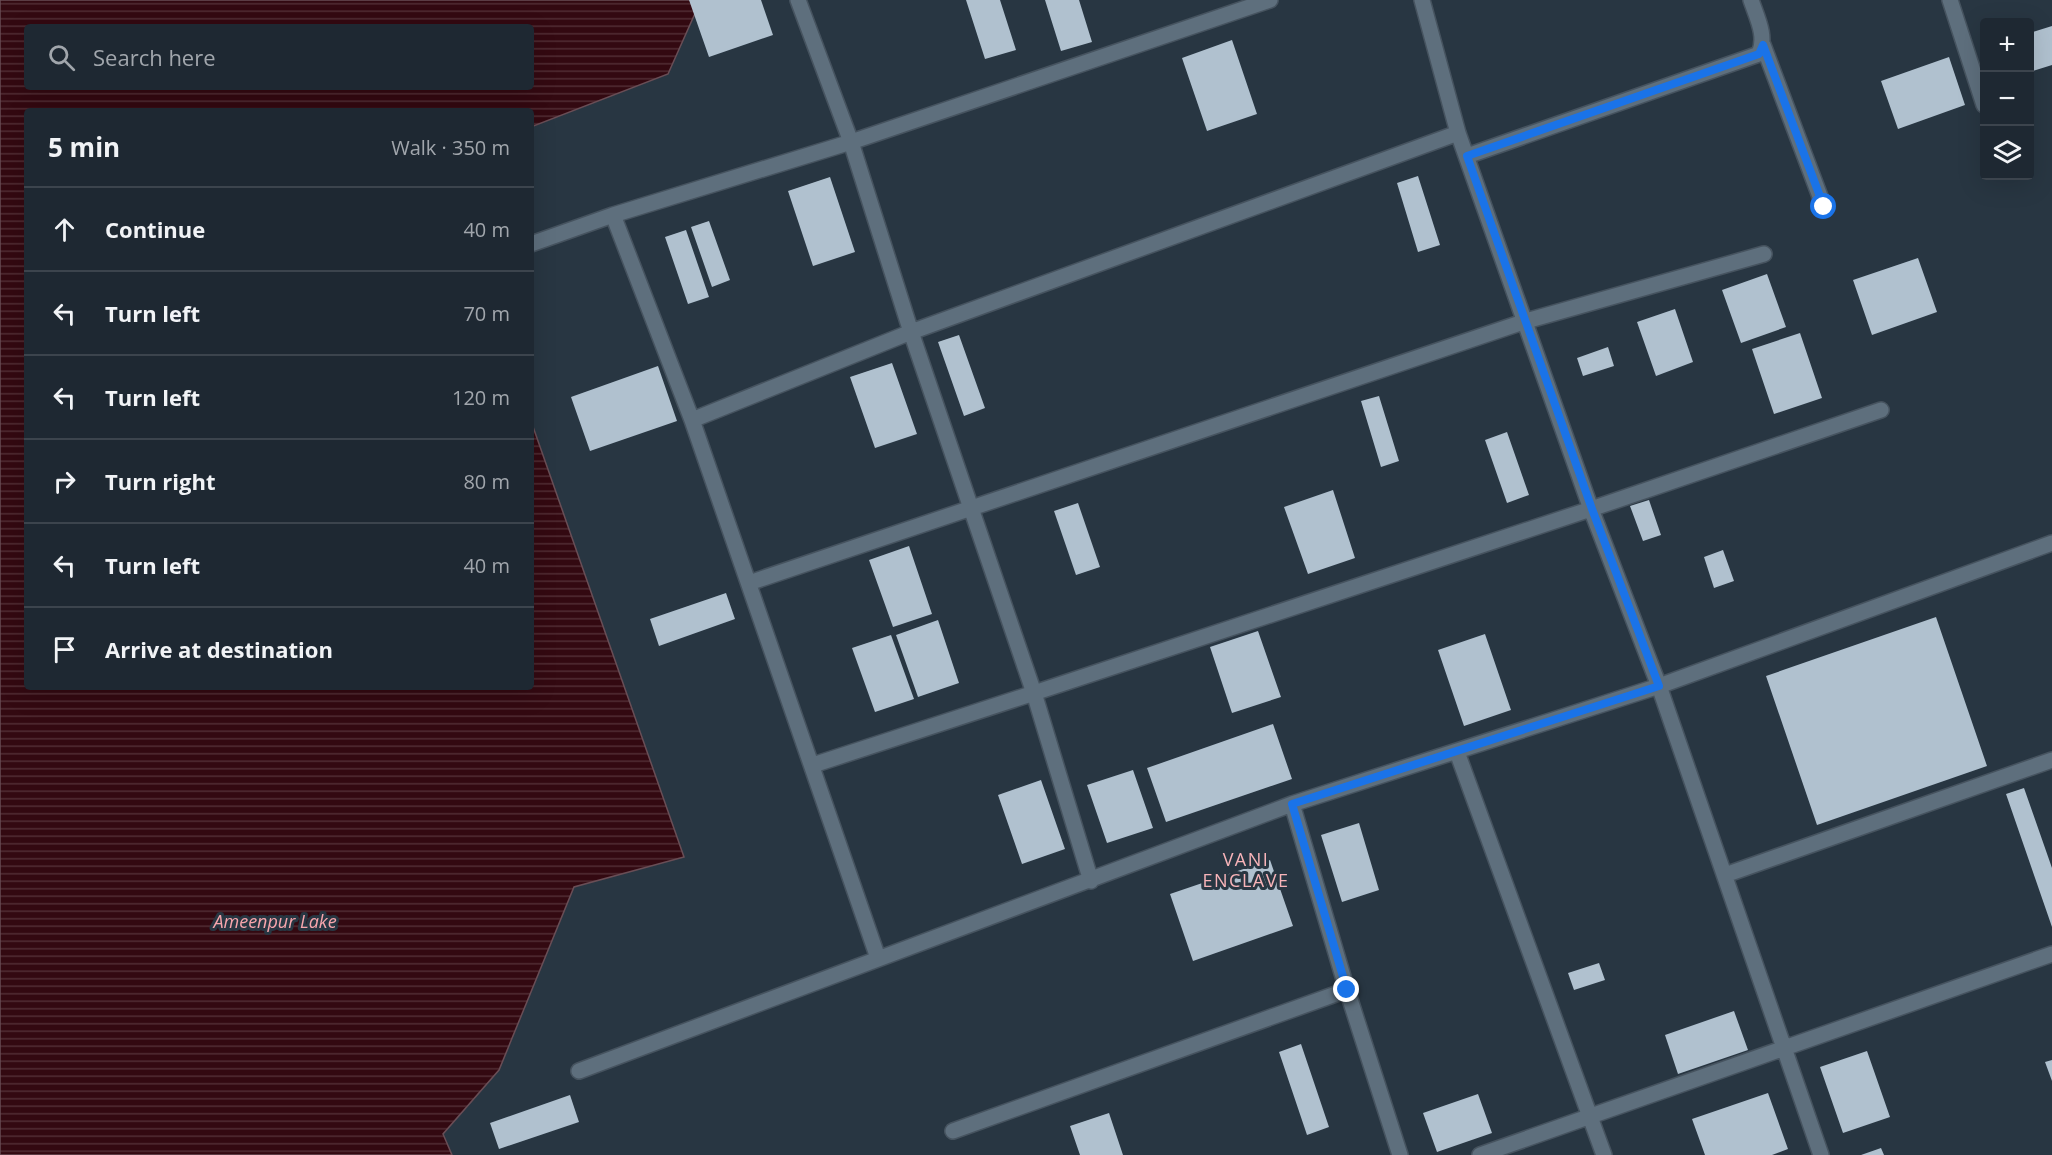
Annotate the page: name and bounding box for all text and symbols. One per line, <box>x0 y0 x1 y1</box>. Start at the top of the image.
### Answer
map controls <box>1980 18 2034 180</box>
button: + <box>1980 18 2034 72</box>
search box <box>24 24 534 90</box>
icon: search <box>45 41 78 74</box>
text: Search here <box>93 42 216 72</box>
button: − <box>1980 72 2034 126</box>
button: layers <box>1980 126 2034 180</box>
text: 5 min <box>48 129 120 165</box>
text: Walk · 350 m <box>391 134 510 161</box>
route start <box>1810 193 1836 219</box>
icon: ahead <box>48 213 81 246</box>
text: Continue <box>105 214 205 244</box>
text: 40 m <box>463 216 510 243</box>
icon: left <box>48 297 81 330</box>
text: Turn left <box>105 298 200 328</box>
text: 70 m <box>463 300 510 327</box>
icon: left <box>48 381 81 414</box>
text: Turn left <box>105 382 200 412</box>
text: 120 m <box>452 384 510 411</box>
icon: right <box>48 465 81 498</box>
text: Turn right <box>105 466 216 496</box>
text: 80 m <box>463 468 510 495</box>
icon: left <box>48 549 81 582</box>
text: Turn left <box>105 550 200 580</box>
text: 40 m <box>463 552 510 579</box>
icon: arrive <box>48 633 81 666</box>
text: Arrive at destination <box>105 634 333 664</box>
district label: VANI ENCLAVE <box>1203 847 1289 892</box>
water label: Ameenpur Lake <box>211 909 337 933</box>
route end <box>1333 976 1359 1002</box>

